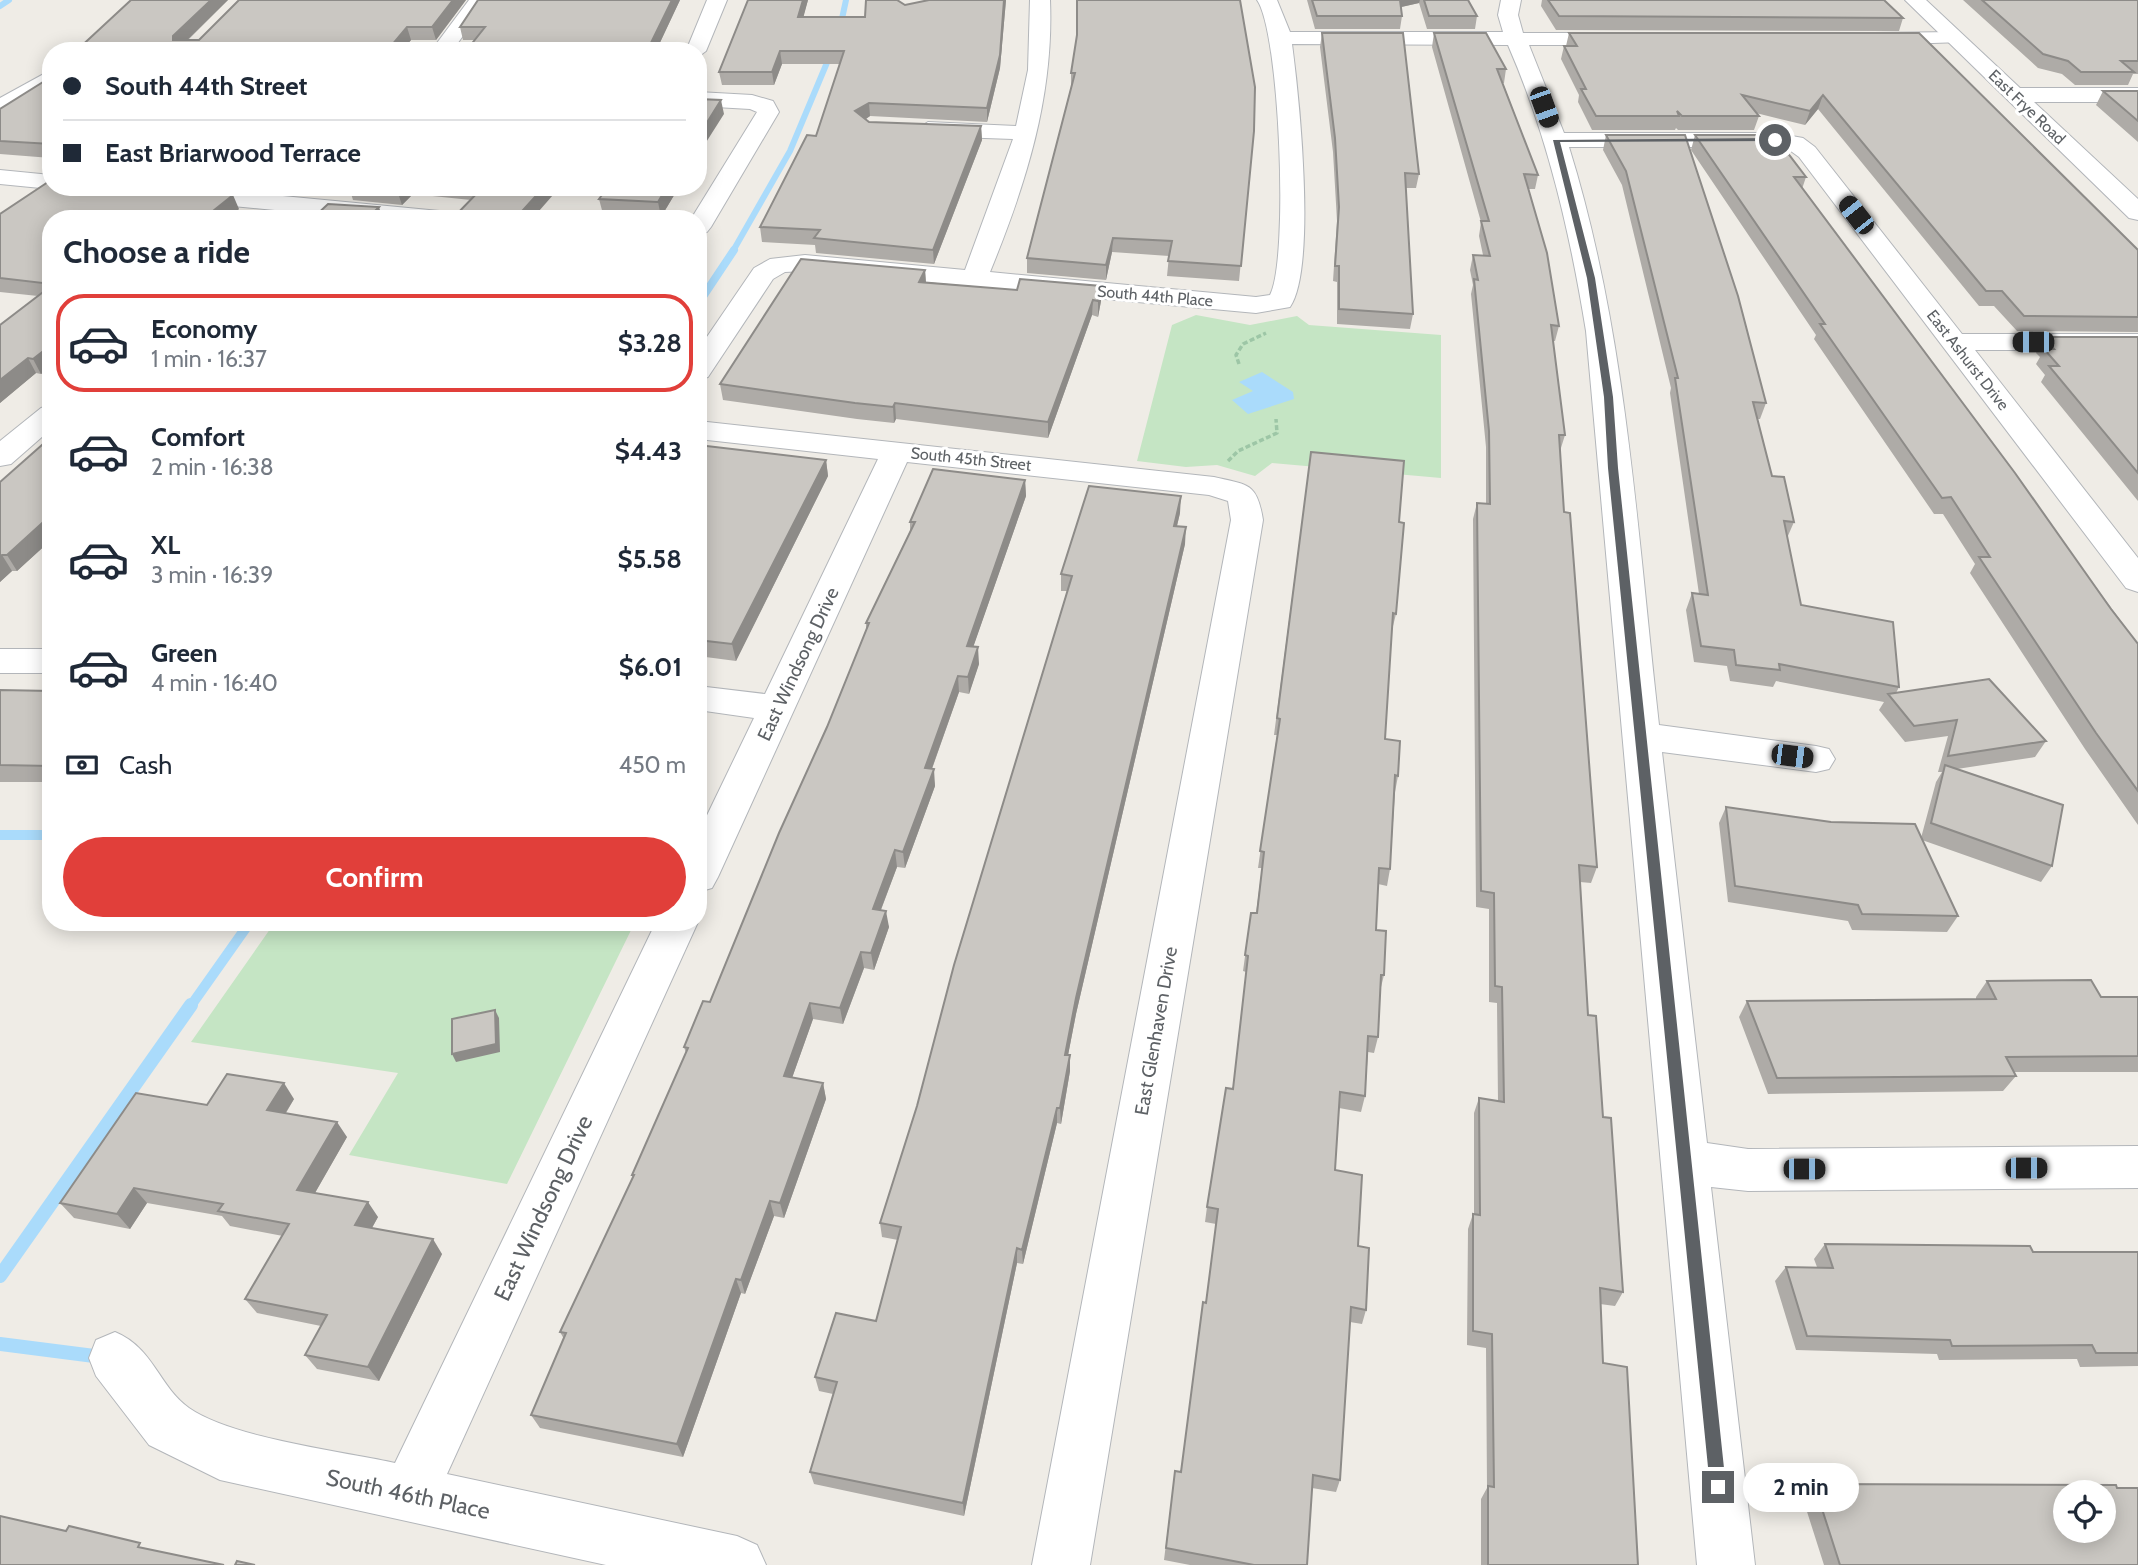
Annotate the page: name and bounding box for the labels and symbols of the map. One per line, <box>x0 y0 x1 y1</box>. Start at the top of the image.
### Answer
street label: East Frye Road <box>1985 66 2069 148</box>
car <box>1527 84 1562 130</box>
route start <box>1759 124 1791 156</box>
car <box>1835 192 1878 238</box>
street label: South 44th Place <box>1096 281 1214 311</box>
street label: East Ashurst Drive <box>1923 306 2013 414</box>
car <box>2013 332 2055 353</box>
street label: South 45th Street <box>910 443 1033 475</box>
street label: East Windsong Drive <box>752 583 844 744</box>
car <box>1770 743 1815 769</box>
street label: East Glenhaven Drive <box>1130 944 1182 1117</box>
street label: East Windsong Drive <box>488 1111 598 1305</box>
car <box>2006 1158 2048 1179</box>
car <box>1784 1159 1826 1180</box>
callout: 2 min <box>1742 1462 1858 1512</box>
street label: South 46th Place <box>323 1463 493 1525</box>
route end <box>1702 1471 1734 1503</box>

